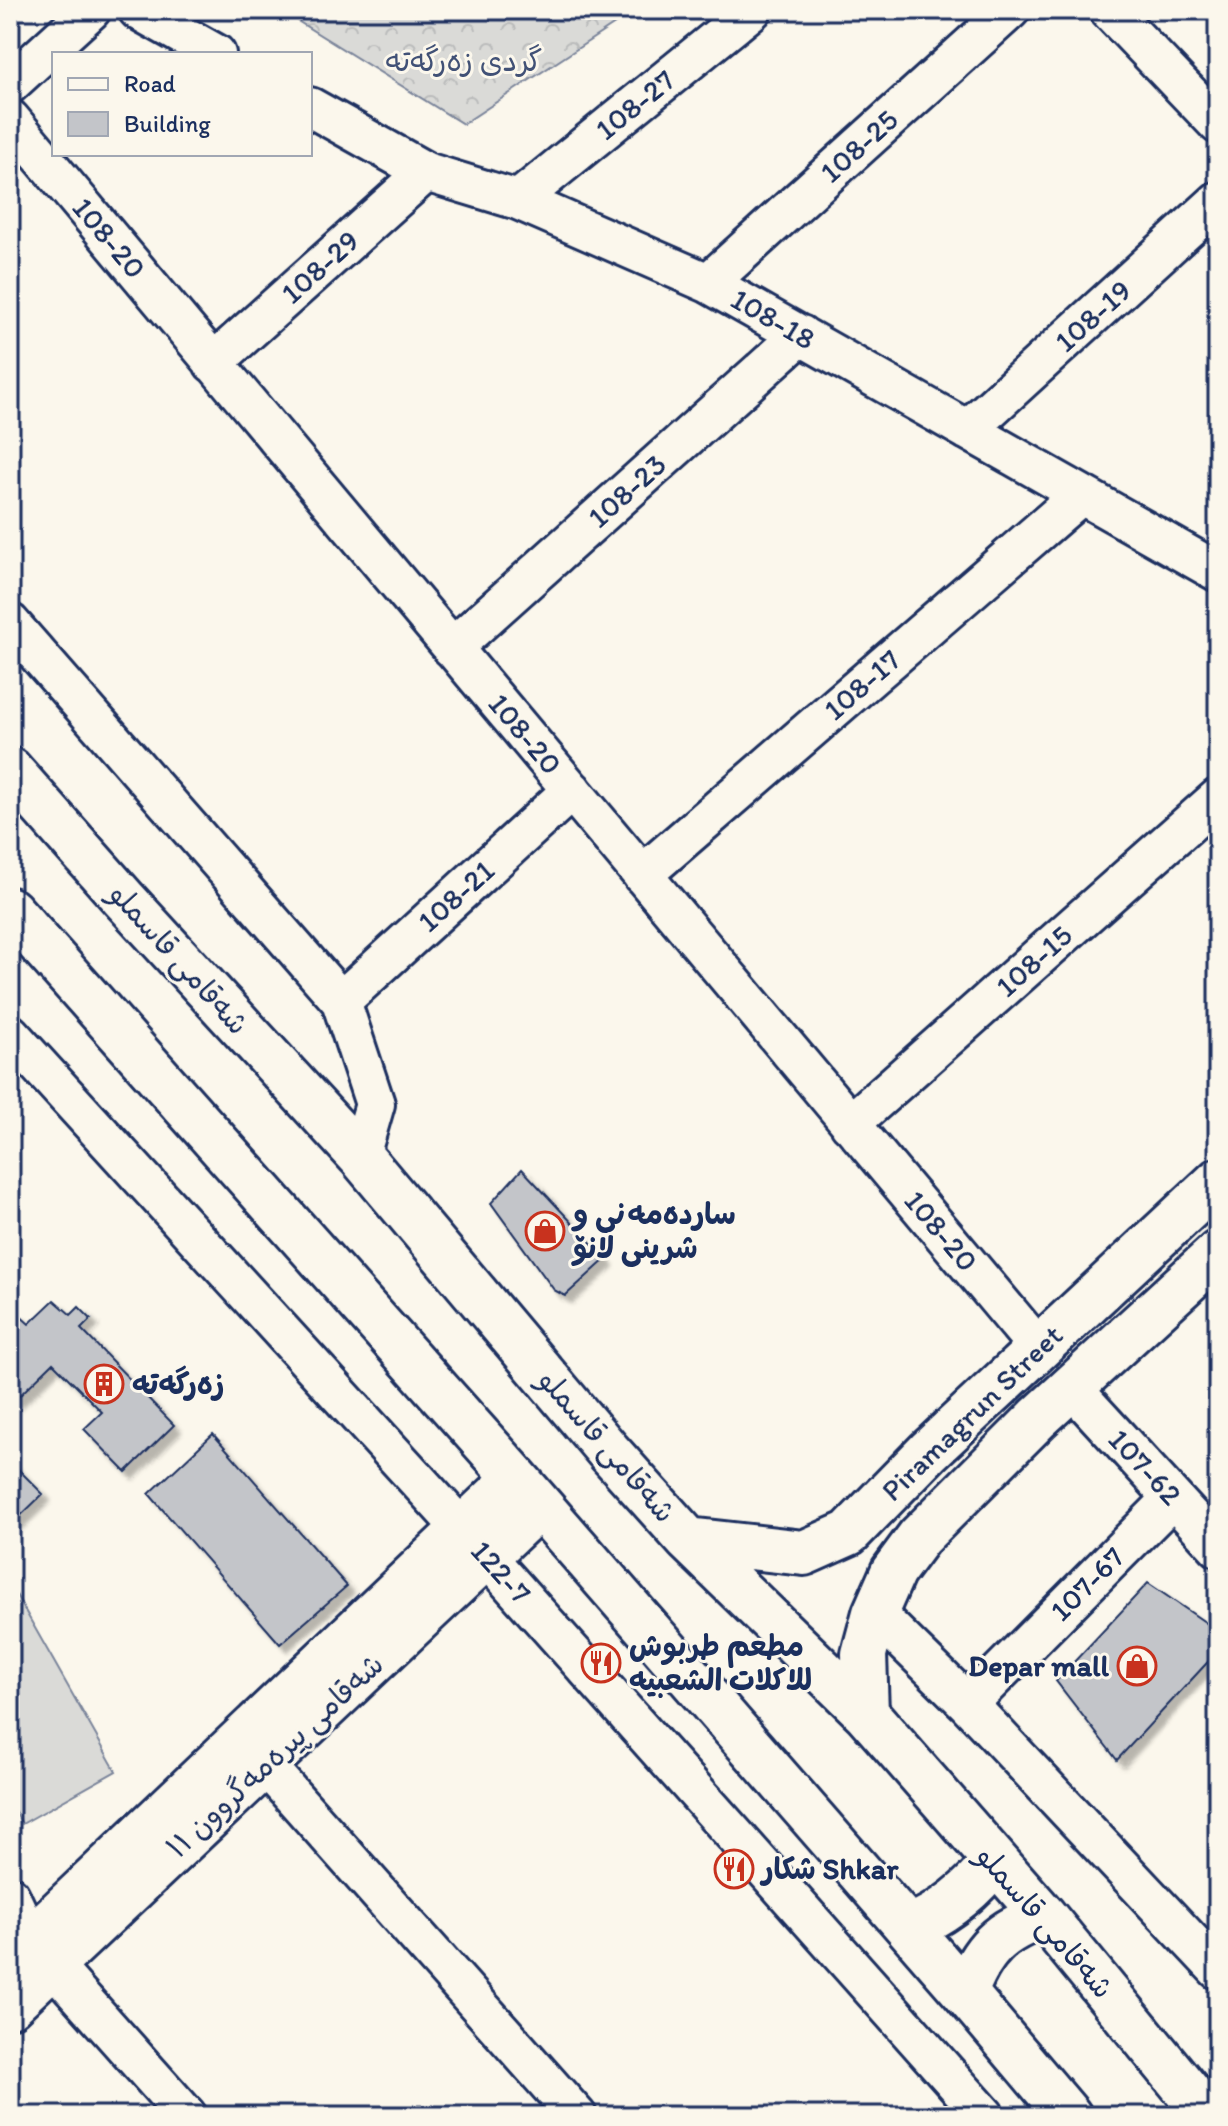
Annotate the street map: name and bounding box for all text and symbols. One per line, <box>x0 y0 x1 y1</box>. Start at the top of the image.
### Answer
park label: گردی زەرگەتە <box>386 42 542 79</box>
legend <box>52 52 312 156</box>
street label: 108-27 <box>587 61 682 148</box>
text: Road <box>124 69 176 98</box>
street label: 108-25 <box>812 101 905 190</box>
text: Building <box>124 109 211 138</box>
street label: 108-20 <box>65 189 154 286</box>
street label: 108-29 <box>273 222 366 311</box>
street label: 108-19 <box>1047 272 1139 360</box>
street label: 108-18 <box>724 280 822 357</box>
street label: 108-23 <box>580 446 674 535</box>
street label: 108-17 <box>816 641 908 728</box>
street label: 108-20 <box>481 685 570 782</box>
street label: 108-21 <box>410 852 502 940</box>
street label: شەقامی قاسملو <box>99 874 257 1043</box>
street label: 108-15 <box>988 917 1080 1005</box>
street label: 108-20 <box>897 1182 986 1279</box>
place label: ساردەمەنی و شرینی لانۆ <box>571 1195 736 1267</box>
shop icon: ساردەمەنی و شرینی لانۆ <box>524 1210 566 1252</box>
street label: Piramagrun Street <box>873 1317 1070 1509</box>
street label: شەقامی قاسملو <box>528 1360 684 1531</box>
building icon: زەرگەتە <box>83 1363 125 1405</box>
place label: زەرگەتە <box>132 1365 224 1402</box>
street label: 107-62 <box>1101 1421 1190 1513</box>
street label: 122-7 <box>463 1532 539 1611</box>
street label: 107-67 <box>1042 1539 1132 1629</box>
place label: مطعم طربوش للاكلات الشعبيه <box>629 1627 812 1698</box>
restaurant icon: مطعم طربوش للاكلات الشعبيه <box>580 1642 622 1684</box>
street label: شەقامی پیرەمەگروون ١١ <box>158 1645 392 1867</box>
shop icon: Depar mall <box>1116 1645 1158 1687</box>
place label: Depar mall <box>968 1647 1110 1684</box>
street label: شەقامی قاسملو <box>966 1836 1122 2007</box>
restaurant icon: شکار Shkar <box>713 1848 755 1890</box>
place label: شکار Shkar <box>759 1850 899 1887</box>

